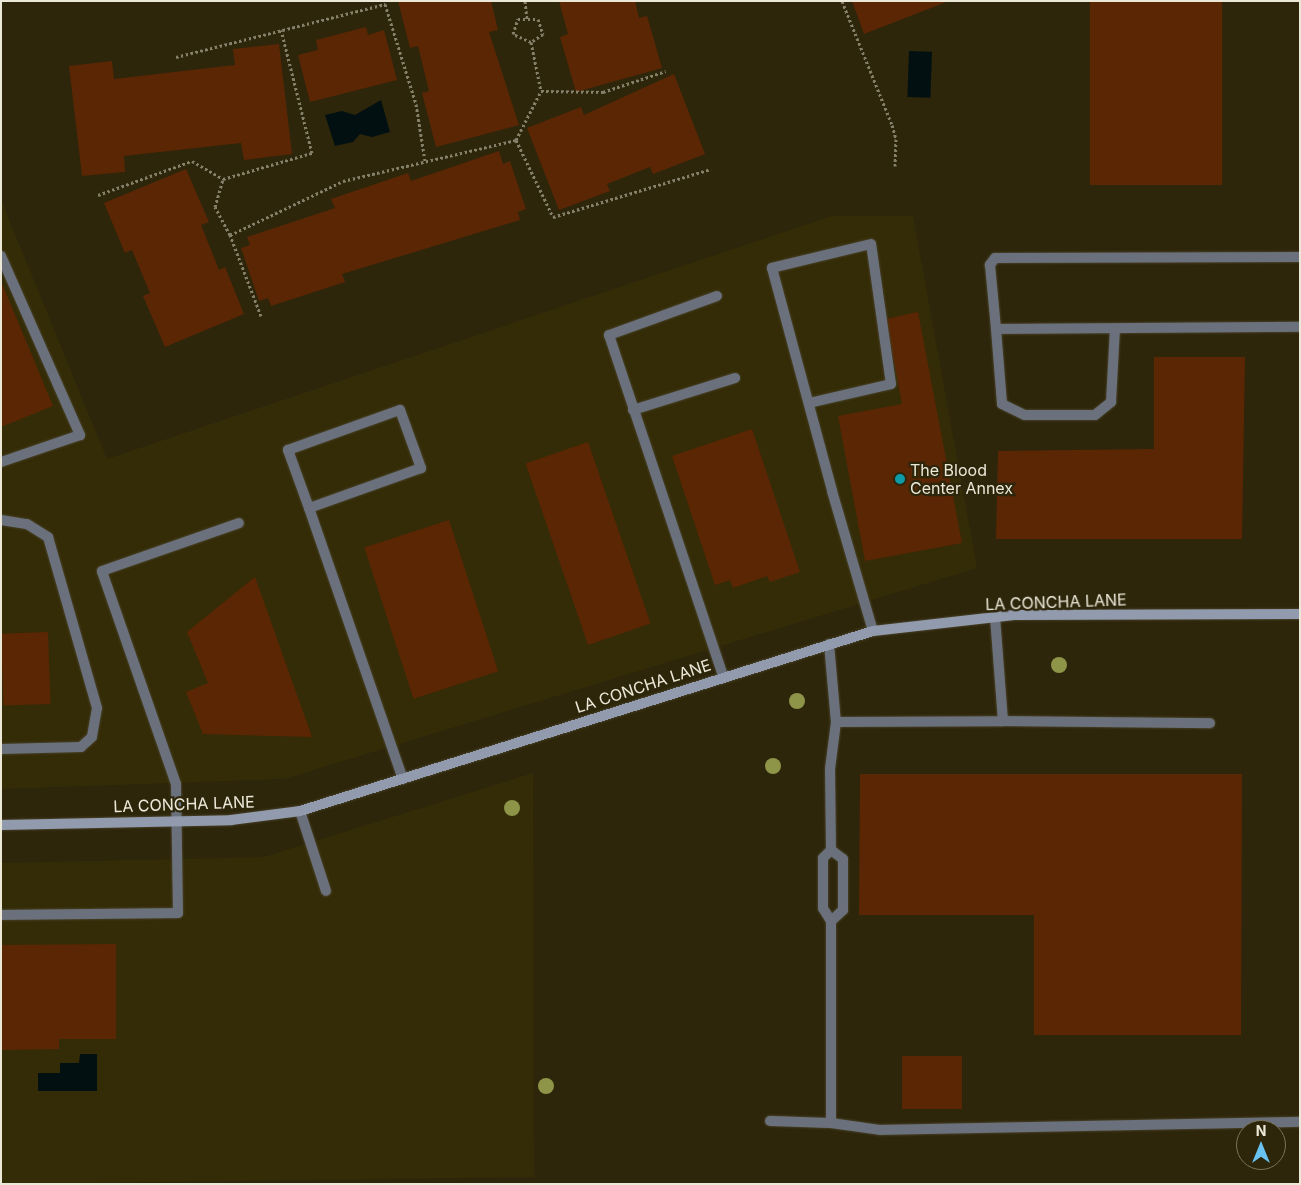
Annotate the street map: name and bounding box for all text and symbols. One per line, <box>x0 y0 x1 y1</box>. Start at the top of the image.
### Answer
place label: The Blood Center Annex <box>910 460 1013 498</box>
marker: The Blood Center Annex <box>894 473 906 485</box>
street label: LA CONCHA LANE <box>985 590 1127 614</box>
street label: LA CONCHA LANE <box>573 655 713 717</box>
street label: LA CONCHA LANE <box>113 792 255 816</box>
north arrow <box>1236 1120 1286 1170</box>
text: N <box>1256 1122 1266 1139</box>

